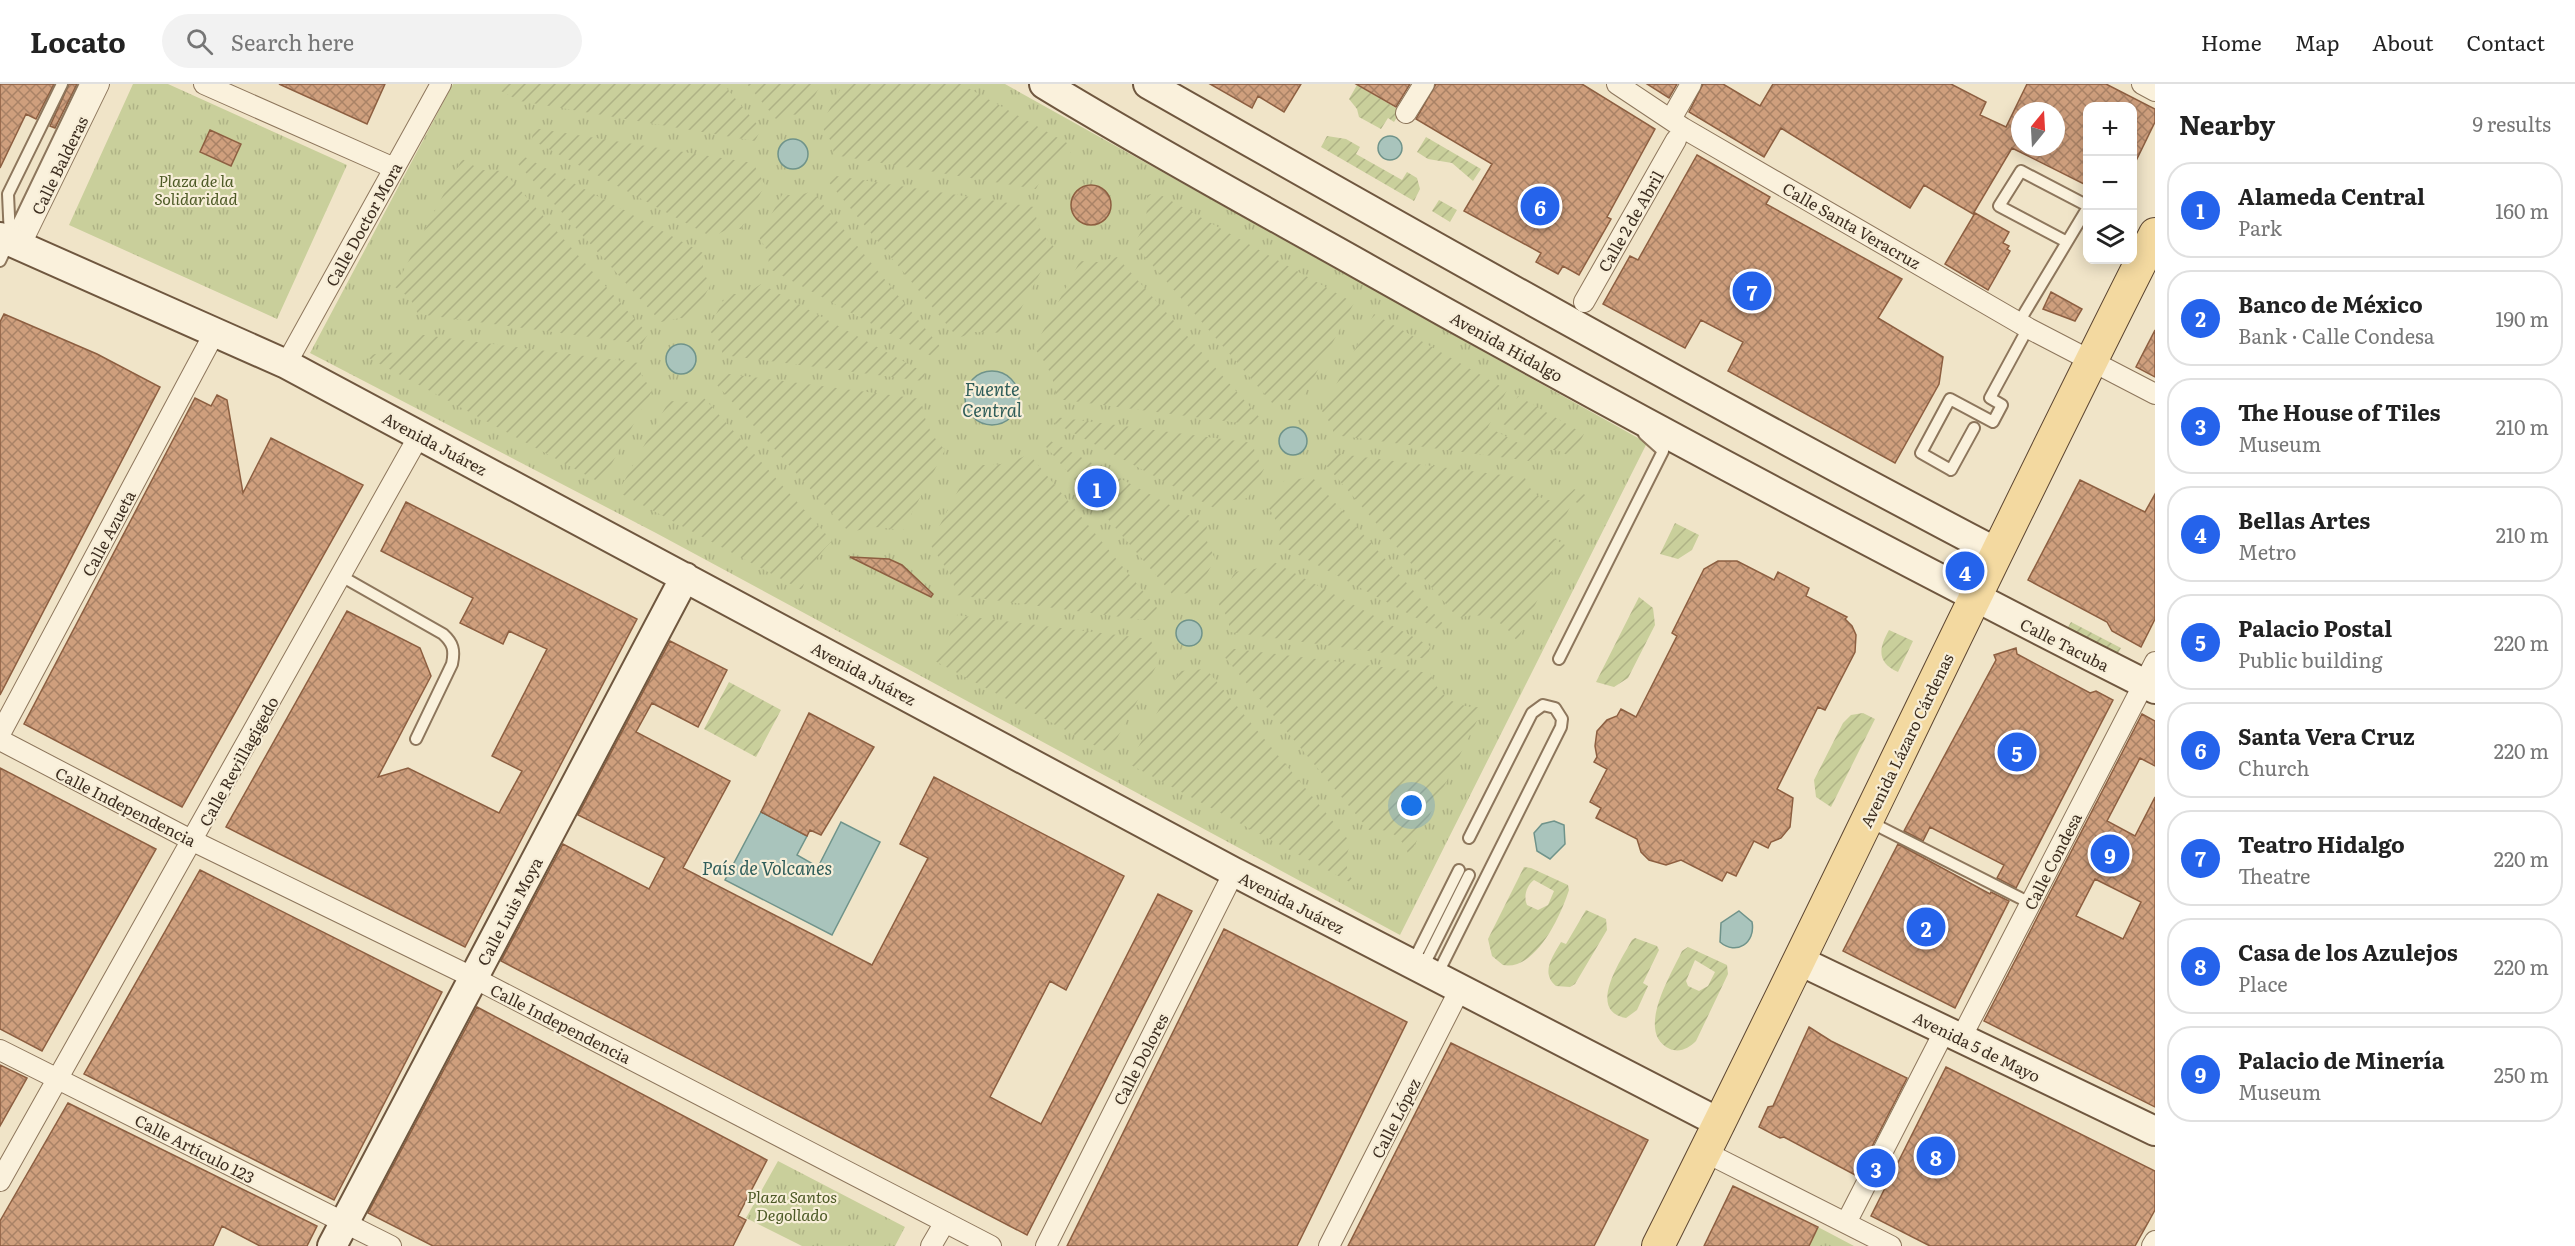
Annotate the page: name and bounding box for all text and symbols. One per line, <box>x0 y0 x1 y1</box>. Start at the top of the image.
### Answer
search box <box>162 14 582 68</box>
text: Locato <box>30 20 126 62</box>
icon: search <box>183 25 216 58</box>
text: Search here <box>231 25 354 58</box>
text: Home <box>2201 26 2262 57</box>
text: Map <box>2295 26 2339 57</box>
text: About <box>2372 26 2434 57</box>
text: Contact <box>2467 26 2545 57</box>
north arrow <box>2011 102 2065 156</box>
map controls <box>2083 102 2137 264</box>
button: + <box>2083 102 2137 156</box>
text: Nearby <box>2179 104 2275 143</box>
text: 9 results <box>2472 108 2551 138</box>
street label: Calle Balderas <box>25 112 93 218</box>
button: − <box>2083 156 2137 210</box>
street label: Calle Doctor Mora <box>319 157 407 291</box>
street label: Calle 2 de Abril <box>1591 166 1669 276</box>
park label: Plaza de la Solidaridad <box>154 168 238 210</box>
street label: Calle Santa Veracruz <box>1779 176 1926 274</box>
text: Alameda Central <box>2238 179 2425 212</box>
pin: 6 <box>1520 184 1560 228</box>
text: 1 <box>2196 195 2205 225</box>
text: 160 m <box>2495 195 2549 225</box>
button: layers <box>2083 210 2137 264</box>
text: Park <box>2238 212 2282 242</box>
pin: 7 <box>1732 268 1772 314</box>
text: Banco de México <box>2238 287 2423 320</box>
text: 2 <box>2195 303 2206 333</box>
text: 190 m <box>2495 303 2549 333</box>
street label: Avenida Hidalgo <box>1446 305 1568 387</box>
text: Bank · Calle Condesa <box>2238 320 2435 350</box>
water label: Fuente Central <box>962 375 1023 423</box>
text: The House of Tiles <box>2238 395 2441 428</box>
street label: Avenida Juárez <box>378 405 492 481</box>
text: 3 <box>2195 411 2206 441</box>
text: 210 m <box>2496 411 2549 441</box>
text: Museum <box>2238 428 2321 458</box>
pin: 1 <box>1078 466 1116 510</box>
street label: Calle Azueta <box>75 485 141 580</box>
text: Bellas Artes <box>2238 503 2370 536</box>
text: 4 <box>2194 519 2207 549</box>
text: 210 m <box>2496 519 2549 549</box>
text: Metro <box>2238 536 2296 566</box>
pin: 4 <box>1946 548 1984 594</box>
street label: Calle Tacuba <box>2016 611 2114 677</box>
text: Palacio Postal <box>2238 611 2392 644</box>
text: 5 <box>2195 627 2206 657</box>
text: 220 m <box>2494 627 2549 657</box>
street label: Avenida Juárez <box>807 635 921 711</box>
text: Public building <box>2238 644 2383 674</box>
street label: Avenida Lázaro Cárdenas <box>1853 649 1959 831</box>
street label: Calle Revillagigedo <box>192 692 284 830</box>
text: Santa Vera Cruz <box>2238 719 2415 752</box>
pin: 5 <box>1998 730 2036 774</box>
text: 6 <box>2195 735 2206 765</box>
text: 220 m <box>2494 735 2549 765</box>
text: Church <box>2238 752 2310 782</box>
street label: Calle Independencia <box>51 760 201 852</box>
your location <box>1397 791 1426 820</box>
street label: Calle Condesa <box>2017 808 2087 914</box>
text: Teatro Hidalgo <box>2238 827 2405 860</box>
pin: 9 <box>2090 832 2130 876</box>
text: 7 <box>2195 843 2206 873</box>
text: 220 m <box>2494 843 2549 873</box>
street label: Calle Luis Moya <box>470 852 548 970</box>
water label: País de Volcanes <box>702 854 832 881</box>
text: Theatre <box>2238 860 2310 890</box>
street label: Avenida Juárez <box>1235 865 1349 939</box>
pin: 2 <box>1906 904 1946 950</box>
text: Casa de los Azulejos <box>2238 935 2458 968</box>
text: 8 <box>2195 951 2206 981</box>
text: 220 m <box>2494 951 2549 981</box>
text: Place <box>2238 968 2288 998</box>
street label: Calle Independencia <box>486 977 636 1069</box>
street label: Avenida 5 de Mayo <box>1909 1005 2045 1087</box>
street label: Calle Dolores <box>1107 1009 1173 1109</box>
text: Palacio de Minería <box>2238 1043 2445 1076</box>
text: 9 <box>2195 1059 2206 1089</box>
text: 250 m <box>2494 1059 2549 1089</box>
street label: Calle López <box>1365 1074 1426 1162</box>
text: Museum <box>2238 1076 2321 1106</box>
street label: Calle Artículo 123 <box>131 1107 259 1189</box>
pin: 8 <box>1916 1134 1956 1178</box>
pin: 3 <box>1856 1146 1896 1190</box>
park label: Plaza Santos Degollado <box>747 1184 837 1226</box>

